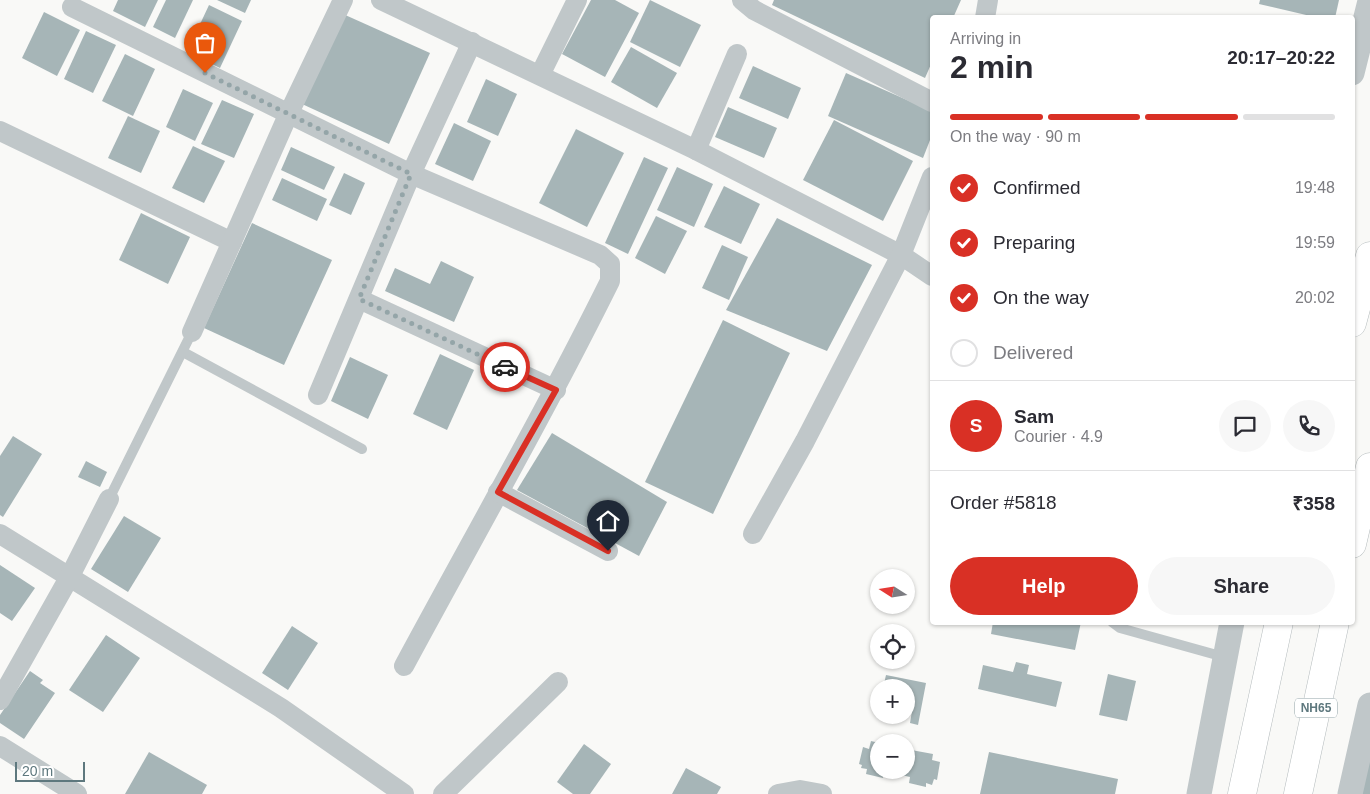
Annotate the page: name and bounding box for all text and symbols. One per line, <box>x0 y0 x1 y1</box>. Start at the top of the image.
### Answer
pin <box>184 22 226 73</box>
icon: bag <box>191 29 219 57</box>
text: Arriving in <box>950 30 1021 47</box>
text: 20:17–20:22 <box>1227 47 1335 68</box>
text: 2 min <box>950 49 1034 85</box>
text: On the way · 90 m <box>950 128 1081 145</box>
icon: check <box>950 174 978 202</box>
text: Confirmed <box>993 177 1081 198</box>
text: 19:48 <box>1295 179 1335 196</box>
icon: check <box>950 229 978 257</box>
text: Preparing <box>993 232 1075 253</box>
text: 19:59 <box>1295 234 1335 251</box>
icon: check <box>950 284 978 312</box>
text: On the way <box>993 287 1089 308</box>
text: 20:02 <box>1295 289 1335 306</box>
courier <box>480 342 530 392</box>
text: Delivered <box>993 342 1073 363</box>
icon: car <box>491 353 519 381</box>
button: chat <box>1219 400 1271 452</box>
button: phone <box>1283 400 1335 452</box>
text: Sam <box>1014 406 1054 427</box>
text: S <box>970 415 982 436</box>
text: Courier · 4.9 <box>1014 428 1103 445</box>
text: Order #5818 <box>950 492 1057 513</box>
text: ₹358 <box>1292 493 1335 514</box>
pin <box>587 500 629 551</box>
icon: home <box>594 507 622 535</box>
button: Help <box>950 557 1138 615</box>
button: Share <box>1148 557 1335 615</box>
north arrow <box>870 569 915 614</box>
map controls <box>870 569 915 779</box>
button: locate <box>870 624 915 669</box>
button: + <box>870 679 915 724</box>
road number: NH65 <box>1295 698 1337 718</box>
button: − <box>870 734 915 779</box>
scale bar <box>15 759 85 782</box>
text: 20 m <box>22 763 53 779</box>

